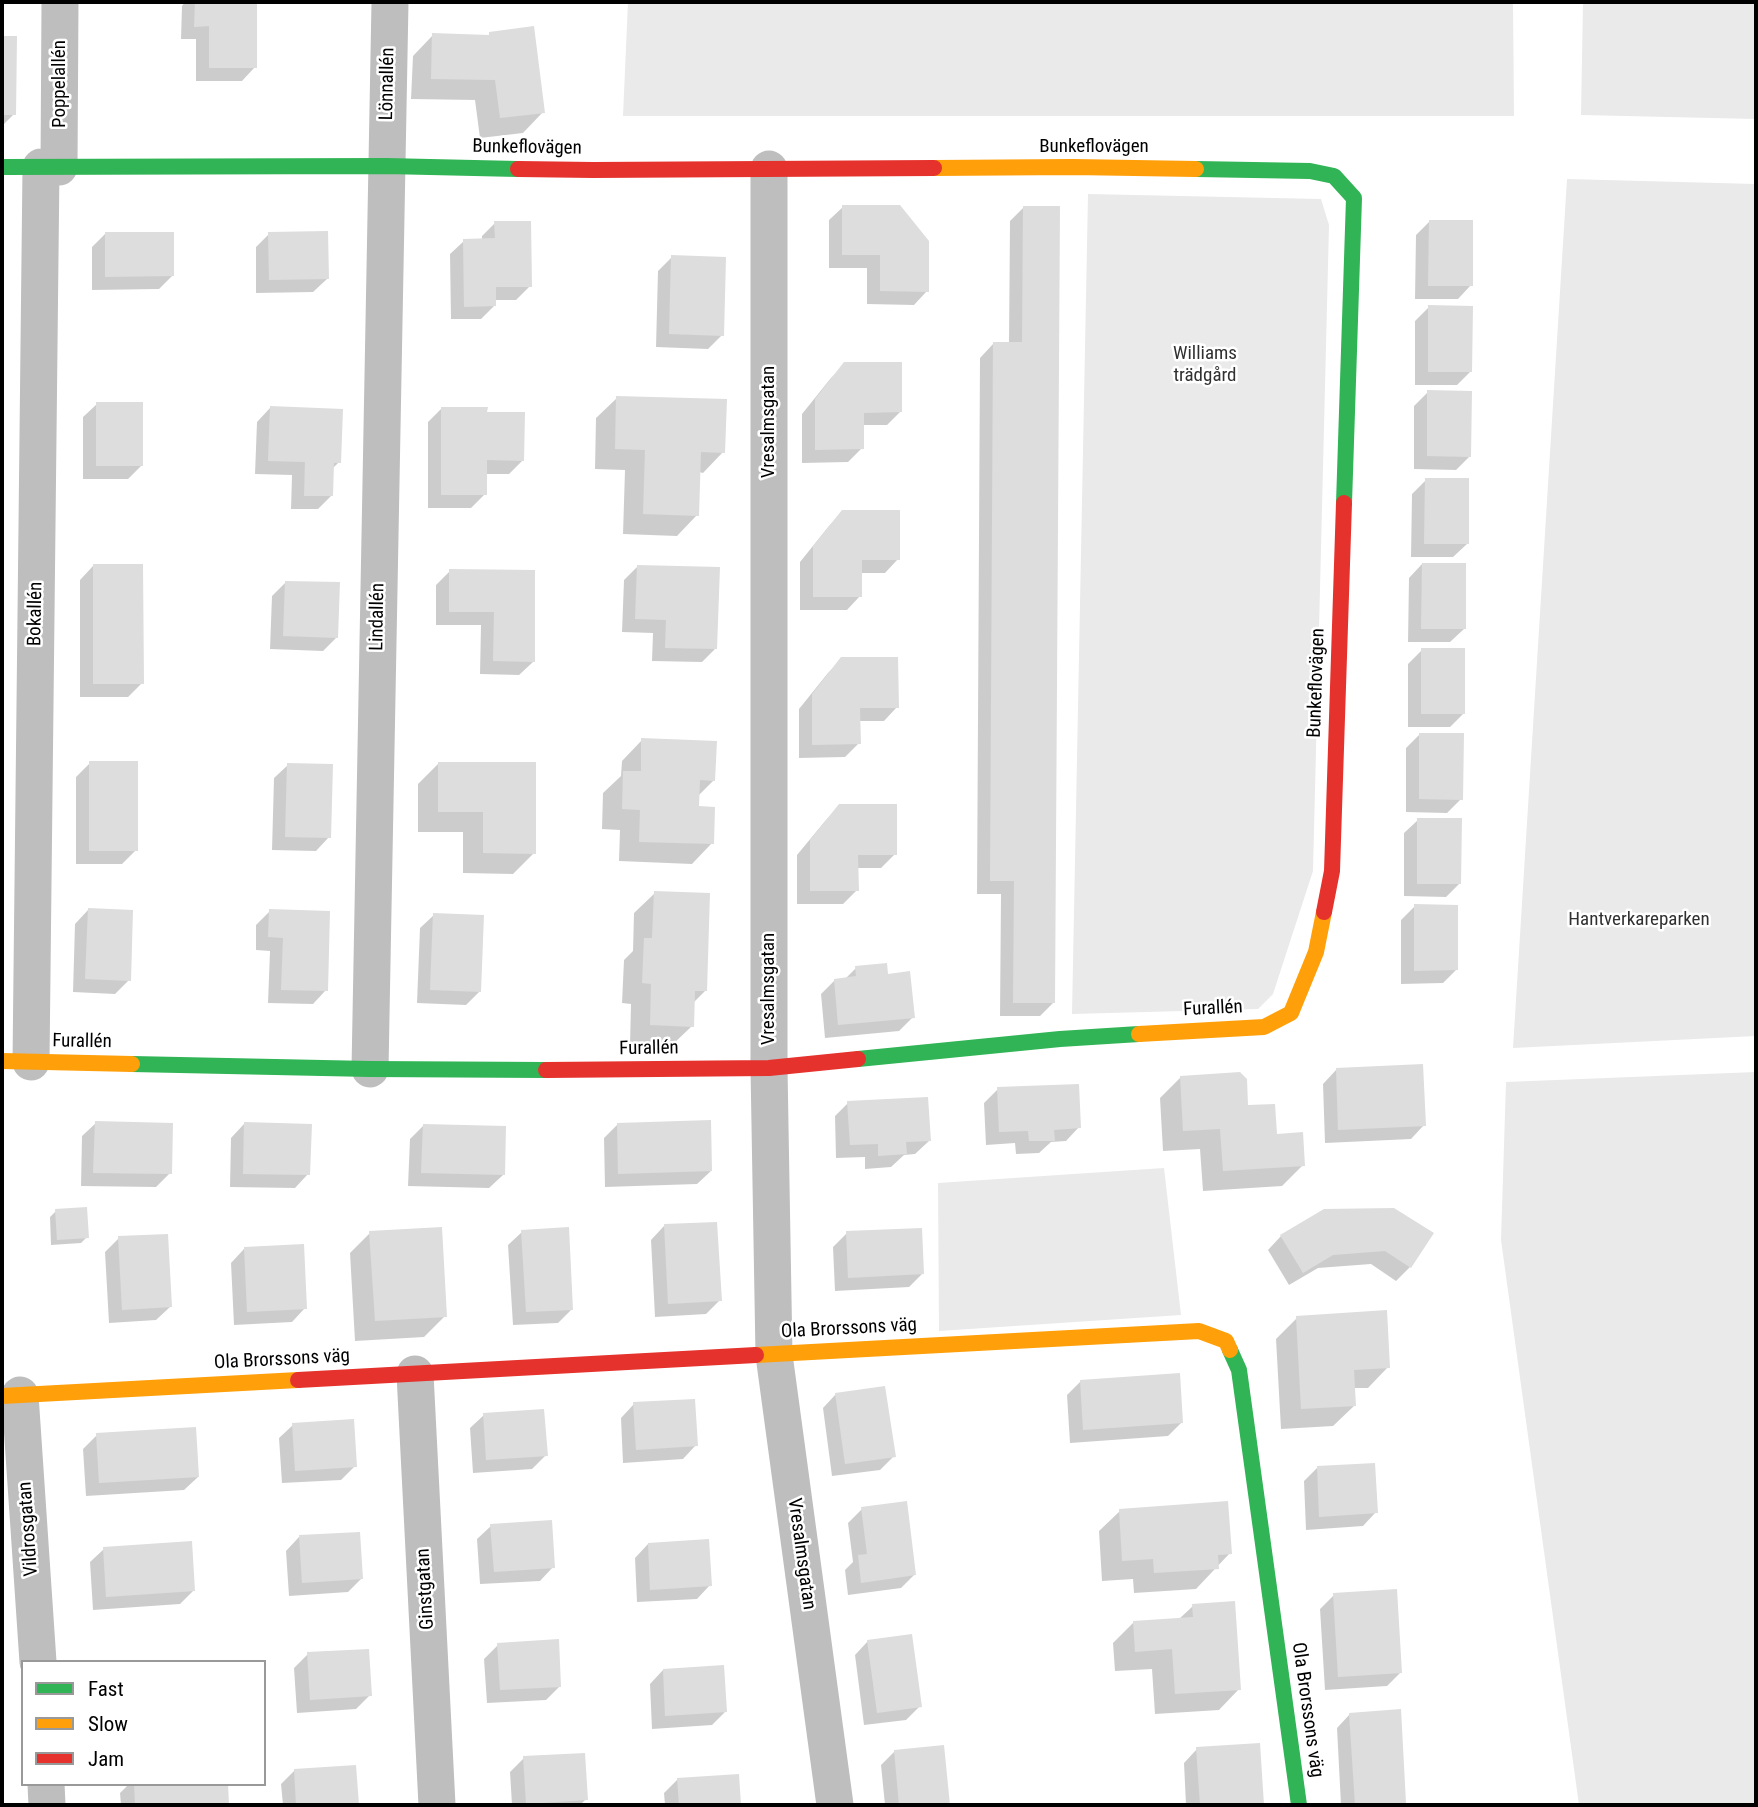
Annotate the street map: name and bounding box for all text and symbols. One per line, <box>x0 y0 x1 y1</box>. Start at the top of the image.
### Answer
street label: Poppelallén <box>49 40 71 128</box>
street label: Lönnallén <box>376 47 400 121</box>
street label: Bunkeflovägen <box>472 136 582 160</box>
street label: Bunkeflovägen <box>1039 136 1149 158</box>
park label: Williams trädgård <box>1173 343 1237 387</box>
street label: Vresalmsgatan <box>758 366 780 478</box>
street label: Bokallén <box>24 582 48 646</box>
street label: Lindallén <box>366 583 390 651</box>
street label: Bunkeflovägen <box>1304 628 1330 738</box>
park label: Hantverkareparken <box>1568 909 1710 931</box>
street label: Vresalmsgatan <box>758 933 780 1045</box>
street label: Furallén <box>1183 996 1243 1022</box>
street label: Furallén <box>52 1030 112 1054</box>
street label: Furallén <box>619 1037 679 1061</box>
street label: Ola Brorssons väg <box>780 1314 918 1344</box>
street label: Ola Brorssons väg <box>213 1345 351 1375</box>
street label: Vildrosgatan <box>14 1481 44 1577</box>
street label: Vresalmsgatan <box>782 1497 820 1611</box>
street label: Ginstgatan <box>412 1548 440 1630</box>
street label: Ola Brorssons väg <box>1286 1641 1328 1779</box>
legend <box>21 1660 266 1786</box>
text: Fast <box>88 1677 124 1701</box>
text: Slow <box>88 1712 128 1736</box>
text: Jam <box>88 1747 124 1771</box>

